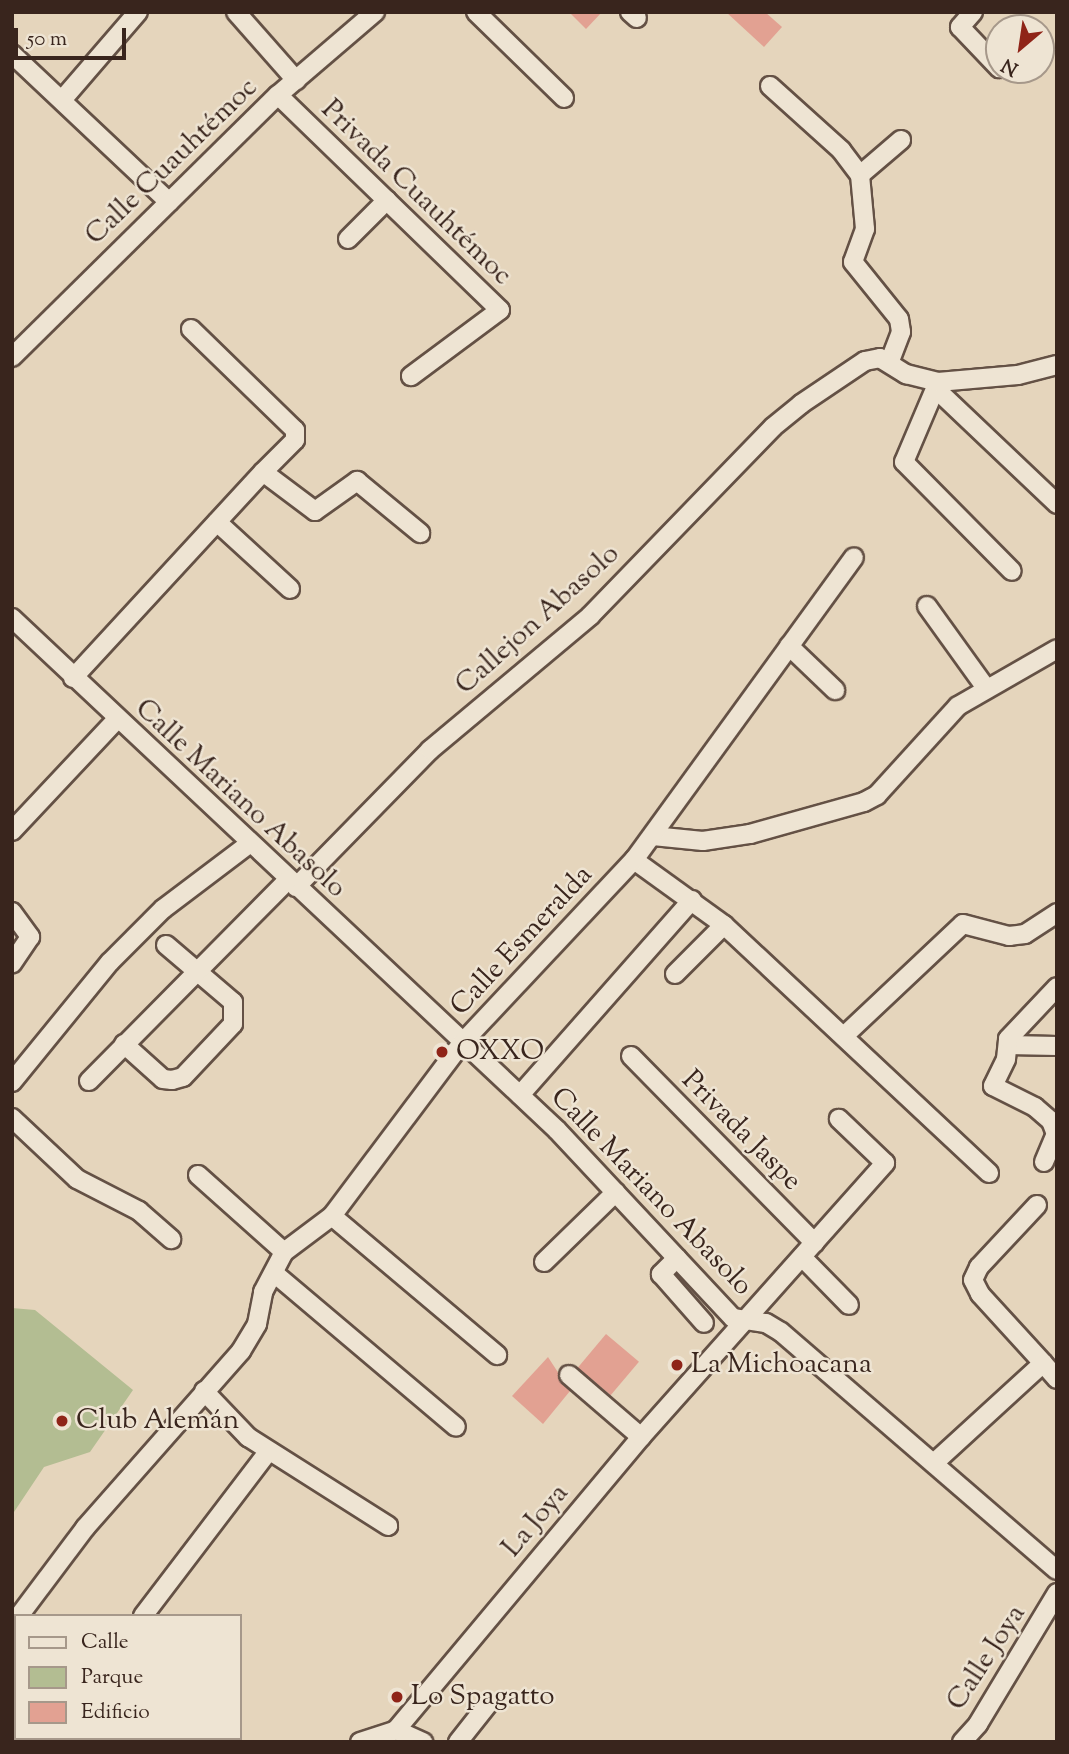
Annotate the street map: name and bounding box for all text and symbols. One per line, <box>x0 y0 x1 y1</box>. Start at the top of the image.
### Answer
scale bar <box>18 14 130 58</box>
north arrow <box>985 14 1055 84</box>
text: 50 m <box>27 25 67 55</box>
text: N <box>997 51 1024 82</box>
street label: Calle Cuauhtémoc <box>79 71 265 253</box>
street label: Privada Cuauhtémoc <box>314 93 518 293</box>
street label: Callejon Abasolo <box>449 538 627 702</box>
street label: Calle Mariano Abasolo <box>128 692 352 906</box>
street label: Calle Esmeralda <box>444 859 600 1023</box>
place label: OXXO <box>456 1035 544 1069</box>
marker: OXXO <box>434 1044 450 1060</box>
street label: Privada Jaspe <box>674 1064 808 1198</box>
street label: Calle Mariano Abasolo <box>543 1081 759 1303</box>
place label: La Michoacana <box>691 1348 872 1382</box>
marker: La Michoacana <box>669 1357 685 1373</box>
place label: Club Alemán <box>76 1404 239 1438</box>
marker: Club Alemán <box>54 1413 70 1429</box>
street label: La Joya <box>496 1478 576 1564</box>
street label: Calle Joya <box>941 1599 1033 1717</box>
legend <box>14 1614 242 1740</box>
text: Calle <box>81 1628 129 1658</box>
text: Parque <box>81 1663 143 1693</box>
place label: Lo Spagatto <box>411 1680 555 1714</box>
marker: Lo Spagatto <box>389 1689 405 1705</box>
text: Edificio <box>81 1698 150 1728</box>

